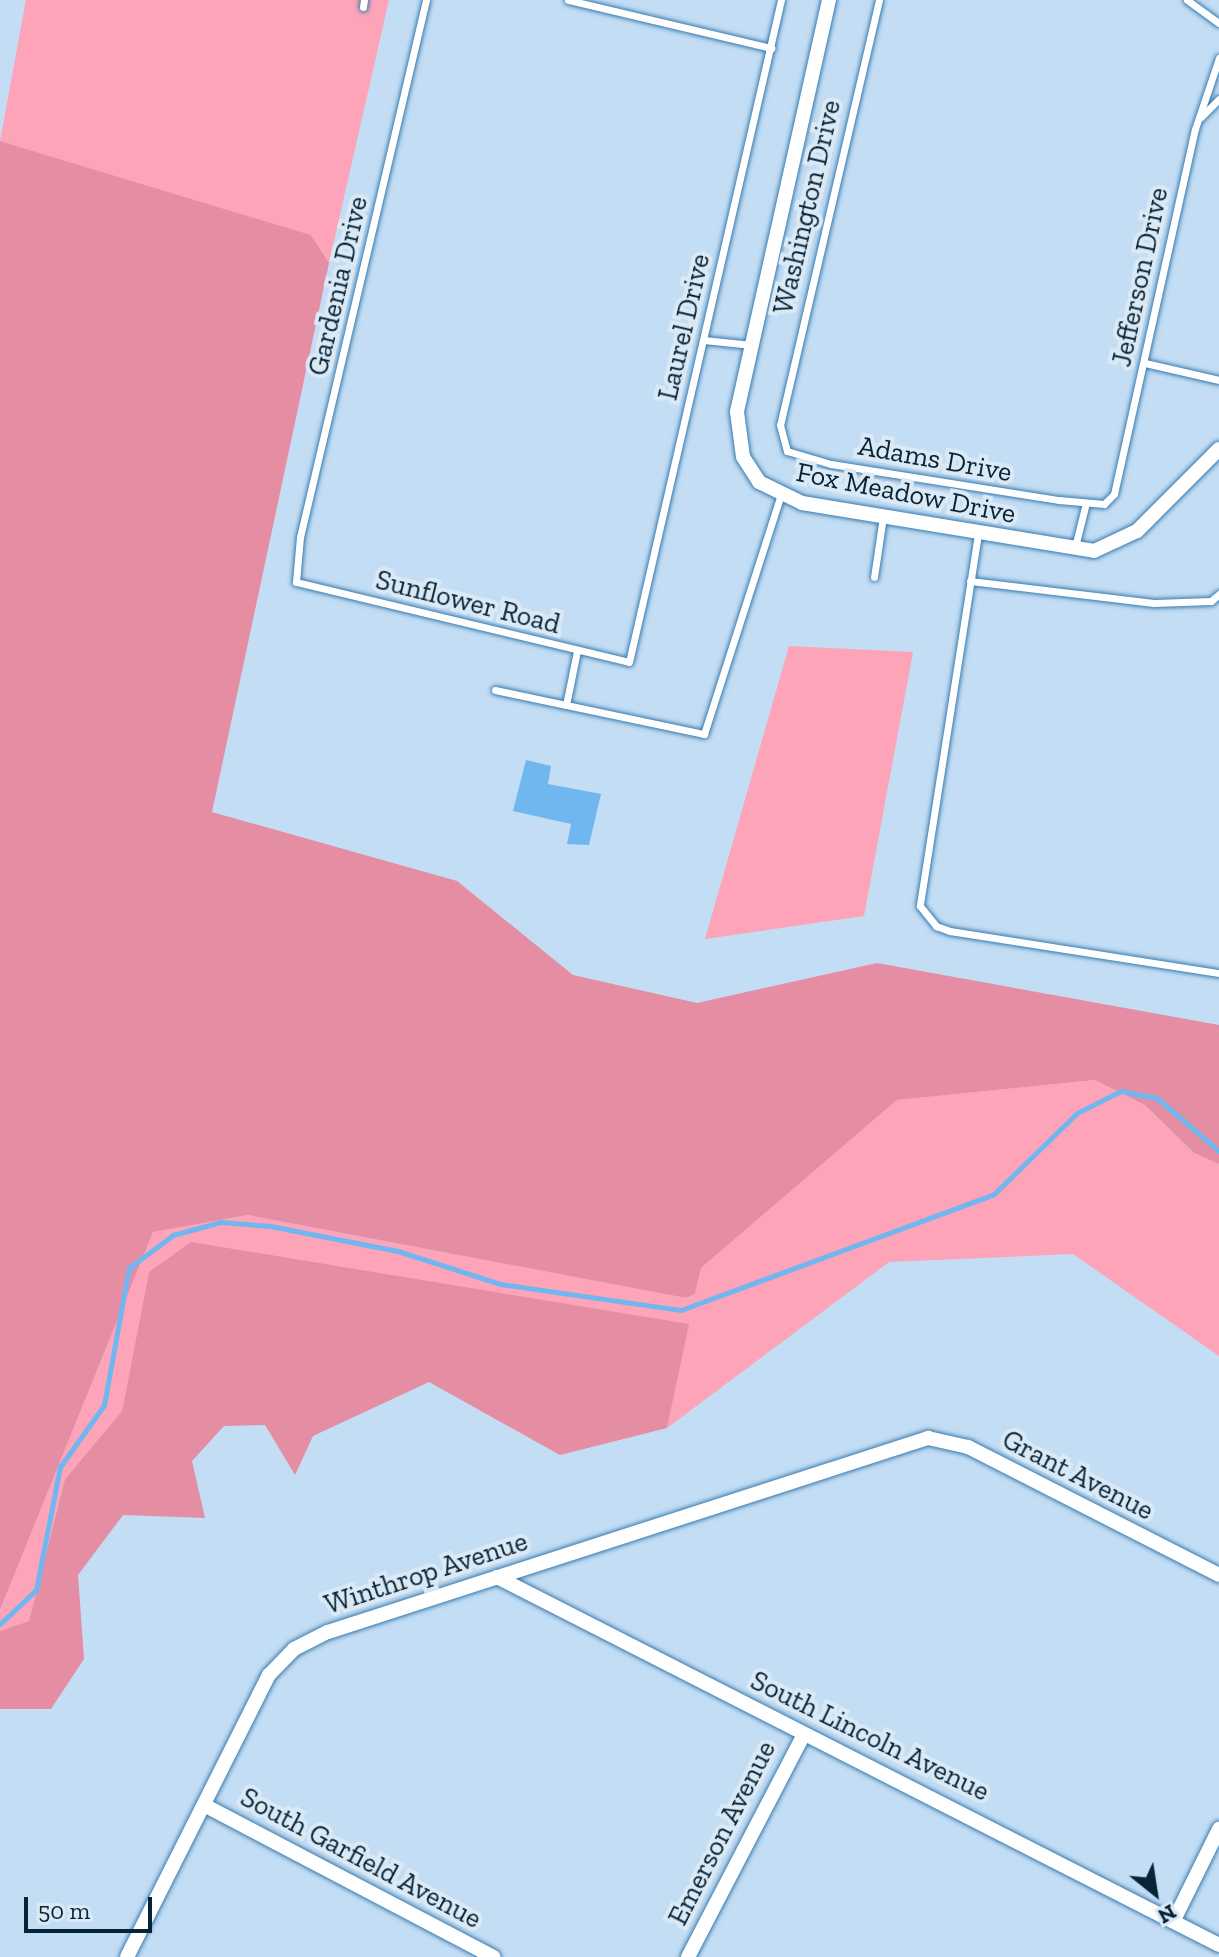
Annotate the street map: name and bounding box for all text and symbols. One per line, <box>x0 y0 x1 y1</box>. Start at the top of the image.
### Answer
street label: Washington Drive <box>766 97 848 317</box>
street label: Jefferson Drive <box>1105 184 1175 370</box>
street label: Gardenia Drive <box>301 193 375 379</box>
street label: Laurel Drive <box>651 251 717 403</box>
street label: Adams Drive <box>856 429 1014 489</box>
street label: Fox Meadow Drive <box>793 455 1019 531</box>
street label: Sunflower Road <box>372 563 564 641</box>
street label: Grant Avenue <box>996 1422 1160 1528</box>
street label: Winthrop Avenue <box>320 1524 532 1622</box>
street label: South Lincoln Avenue <box>745 1663 995 1809</box>
street label: Emerson Avenue <box>661 1735 783 1931</box>
street label: South Garfield Avenue <box>234 1780 488 1936</box>
north arrow <box>1115 1853 1195 1933</box>
scale bar <box>28 1881 156 1931</box>
text: 50 m <box>38 1896 90 1925</box>
text: N <box>1153 1898 1181 1930</box>

